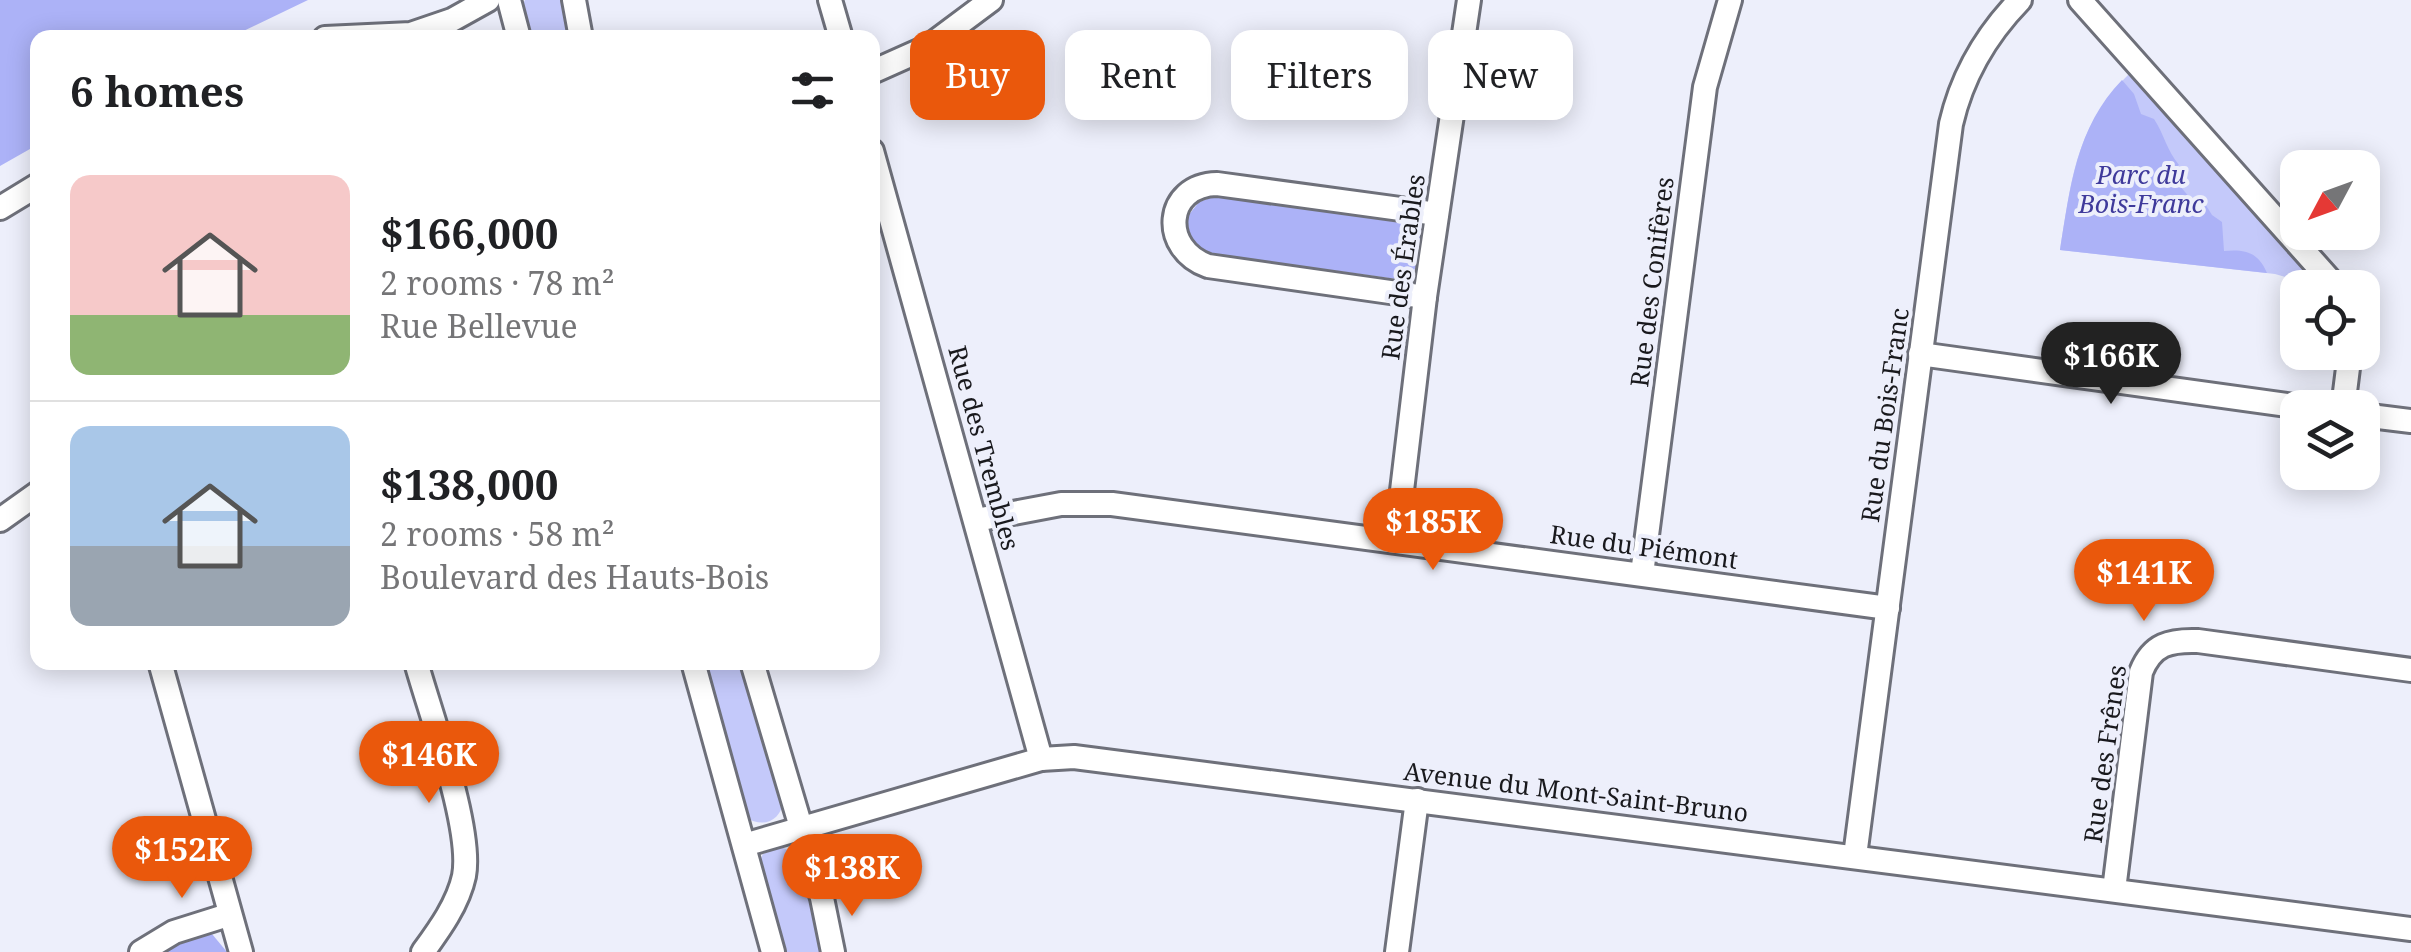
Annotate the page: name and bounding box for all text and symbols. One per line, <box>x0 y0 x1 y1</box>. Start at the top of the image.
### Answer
chip: Buy <box>910 30 1045 120</box>
chip: Rent <box>1065 30 1211 120</box>
chip: Filters <box>1231 30 1408 120</box>
chip: New <box>1428 30 1573 120</box>
text: 6 homes <box>70 62 244 119</box>
icon: filters <box>785 63 840 118</box>
north arrow <box>2280 150 2380 250</box>
map controls <box>2280 150 2380 490</box>
park label: Parc du Bois-Franc <box>2077 157 2204 220</box>
street label: Rue des Érables <box>1372 172 1432 362</box>
street label: Rue des Conifères <box>1621 175 1681 389</box>
text: $166,000 <box>380 204 558 261</box>
icon: home <box>150 215 270 335</box>
text: 2 rooms · 78 m² <box>380 261 615 304</box>
button: locate <box>2280 270 2380 370</box>
text: Rue Bellevue <box>380 304 578 347</box>
street label: Rue du Bois-Franc <box>1852 305 1916 524</box>
pin: $166K <box>2041 322 2181 407</box>
text: $166K <box>2063 333 2159 376</box>
street label: Rue des Trembles <box>941 342 1029 554</box>
button: layers <box>2280 390 2380 490</box>
text: $138,000 <box>380 455 558 512</box>
icon: home <box>150 466 270 586</box>
pin: $185K <box>1363 488 1503 573</box>
text: $185K <box>1385 499 1481 542</box>
text: 2 rooms · 58 m² <box>380 512 615 555</box>
street label: Rue du Piémont <box>1548 516 1740 576</box>
pin: $141K <box>2074 539 2214 624</box>
text: $141K <box>2096 550 2192 593</box>
text: Boulevard des Hauts-Bois <box>380 555 769 598</box>
street label: Rue des Frênes <box>2075 663 2133 845</box>
pin: $146K <box>359 721 499 806</box>
text: $146K <box>381 732 477 775</box>
street label: Avenue du Mont-Saint-Bruno <box>1402 753 1750 829</box>
pin: $152K <box>112 816 252 901</box>
text: $152K <box>134 827 230 870</box>
pin: $138K <box>782 834 922 919</box>
text: $138K <box>804 845 900 888</box>

